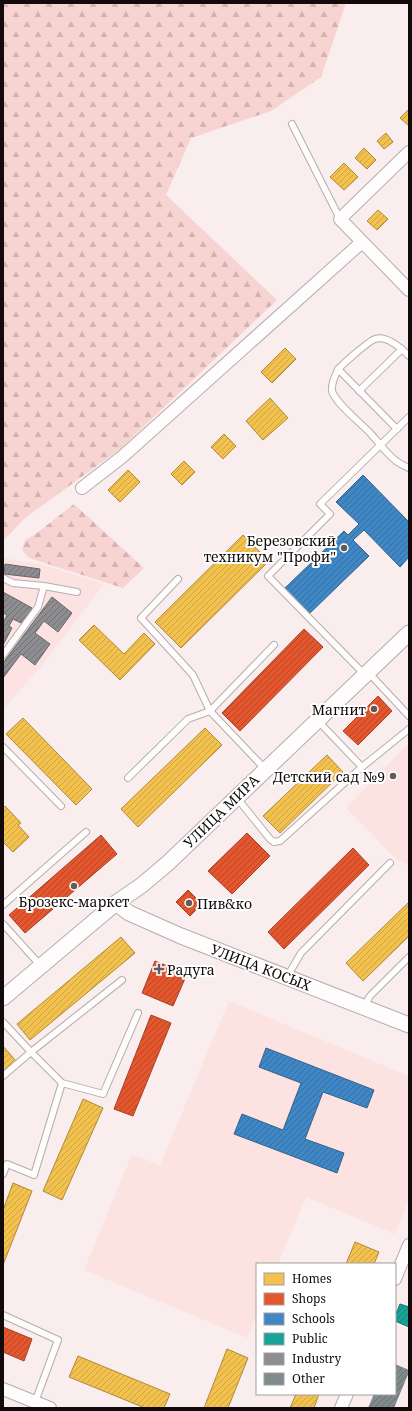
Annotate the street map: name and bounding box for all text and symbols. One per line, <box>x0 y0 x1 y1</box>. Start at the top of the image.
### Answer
place label: Березовский техникум "Профи" <box>204 531 336 566</box>
marker: Березовский техникум "Профи" <box>339 543 349 553</box>
place label: Магнит <box>312 700 367 719</box>
marker: Магнит <box>369 704 379 714</box>
place label: Детский сад №9 <box>273 767 385 786</box>
street label: УЛИЦА МИРА <box>179 770 263 852</box>
marker: Детский сад №9 <box>388 771 398 781</box>
marker: Брозекс-маркет <box>69 881 79 891</box>
place label: Брозекс-маркет <box>18 892 130 911</box>
place label: Пив&ко <box>197 894 252 913</box>
marker: Пив&ко <box>184 898 194 908</box>
street label: УЛИЦА КОСЫХ <box>208 939 315 995</box>
place label: Радуга <box>167 960 215 979</box>
marker: Радуга <box>154 964 164 974</box>
legend <box>256 1263 396 1395</box>
text: Homes <box>292 1270 332 1287</box>
text: Shops <box>292 1290 326 1307</box>
text: Schools <box>292 1310 335 1327</box>
text: Public <box>292 1330 328 1347</box>
text: Industry <box>292 1350 341 1367</box>
text: Other <box>292 1370 325 1387</box>

